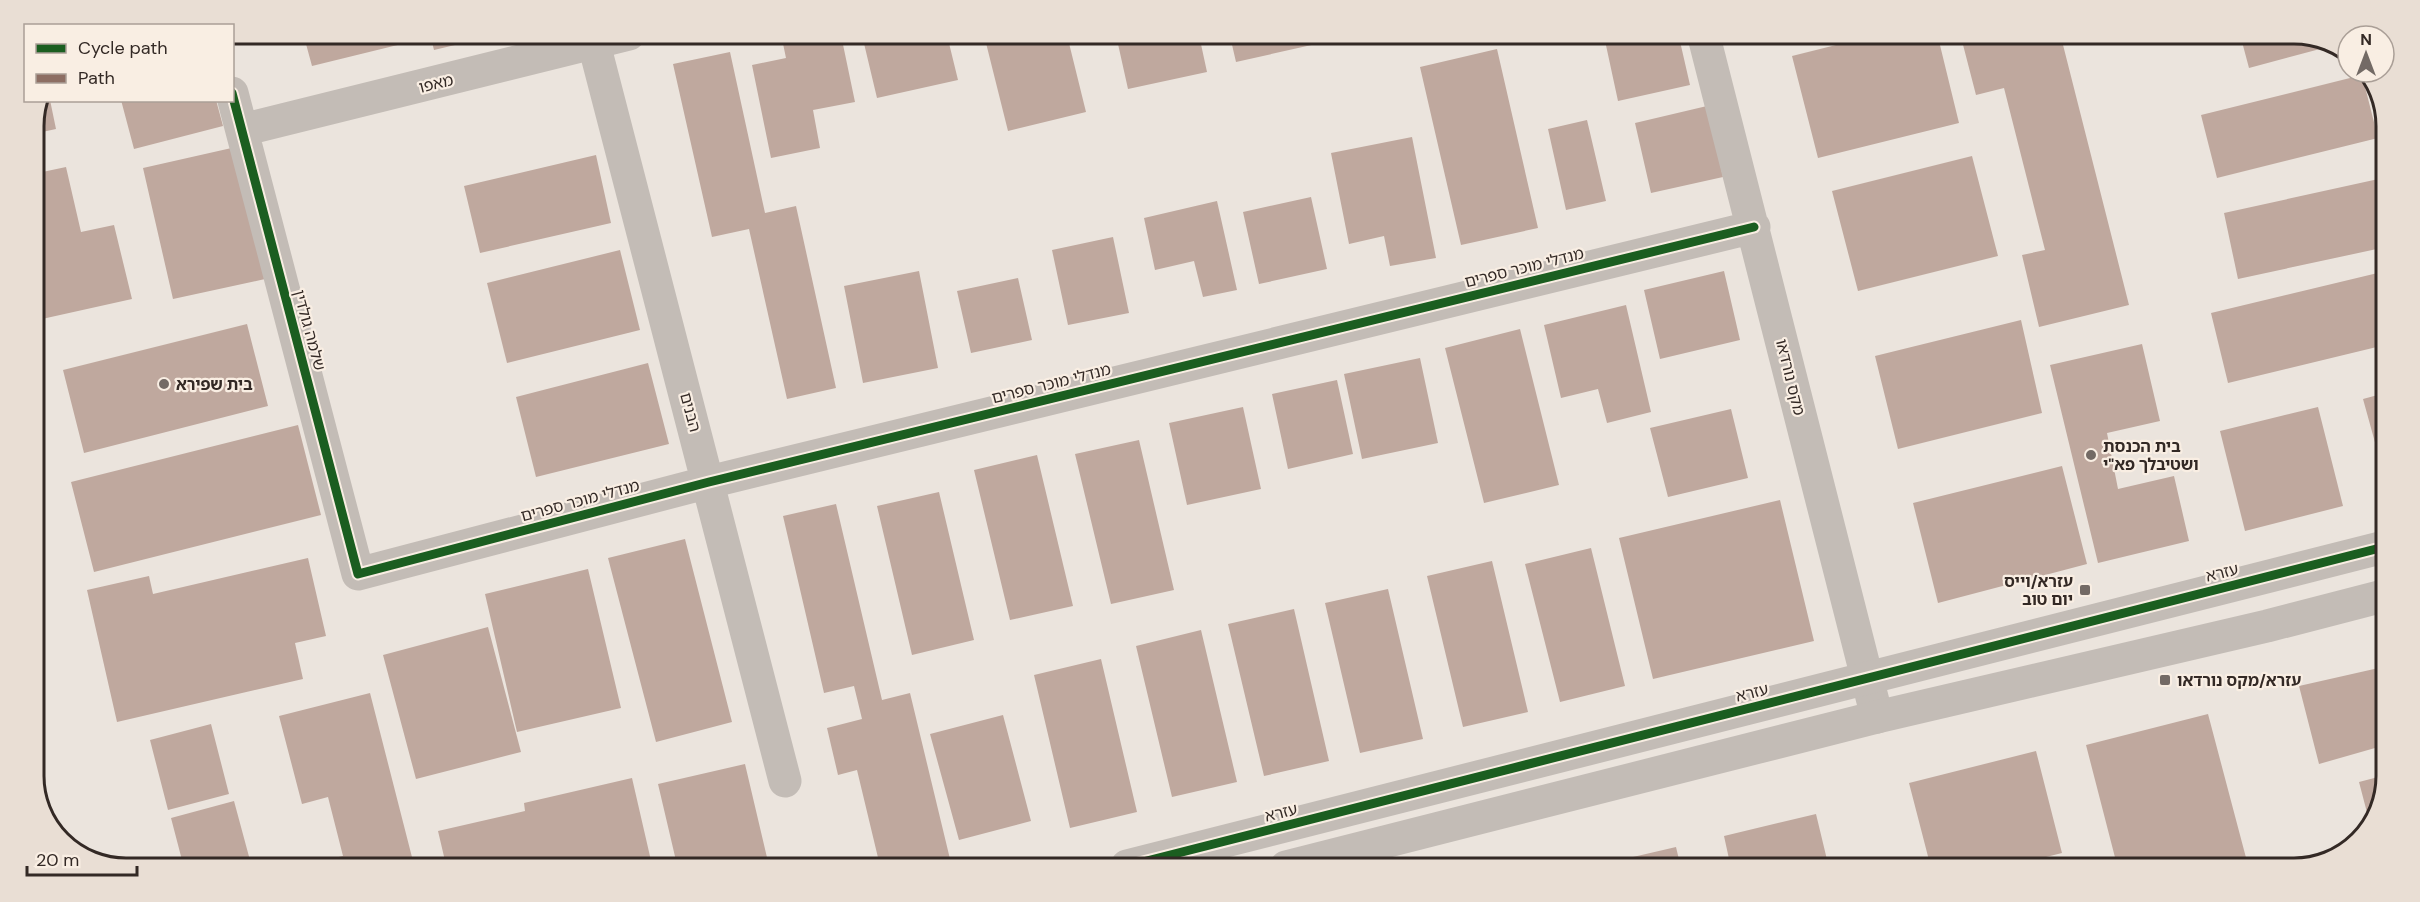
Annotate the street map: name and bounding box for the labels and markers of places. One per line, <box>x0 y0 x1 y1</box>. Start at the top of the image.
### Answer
place label: בית שפירא <box>176 374 253 395</box>
marker: בית שפירא <box>157 377 171 391</box>
place label: בית הכנסת ושטיבלך פא"י <box>2103 436 2199 475</box>
marker: בית הכנסת ושטיבלך פא"י <box>2084 448 2098 462</box>
place label: עזרא/וייס יום טוב <box>2004 571 2073 610</box>
marker: עזרא/וייס יום טוב <box>2078 583 2092 597</box>
place label: עזרא/מקס נורדאו <box>2177 670 2301 691</box>
marker: עזרא/מקס נורדאו <box>2158 673 2172 687</box>

